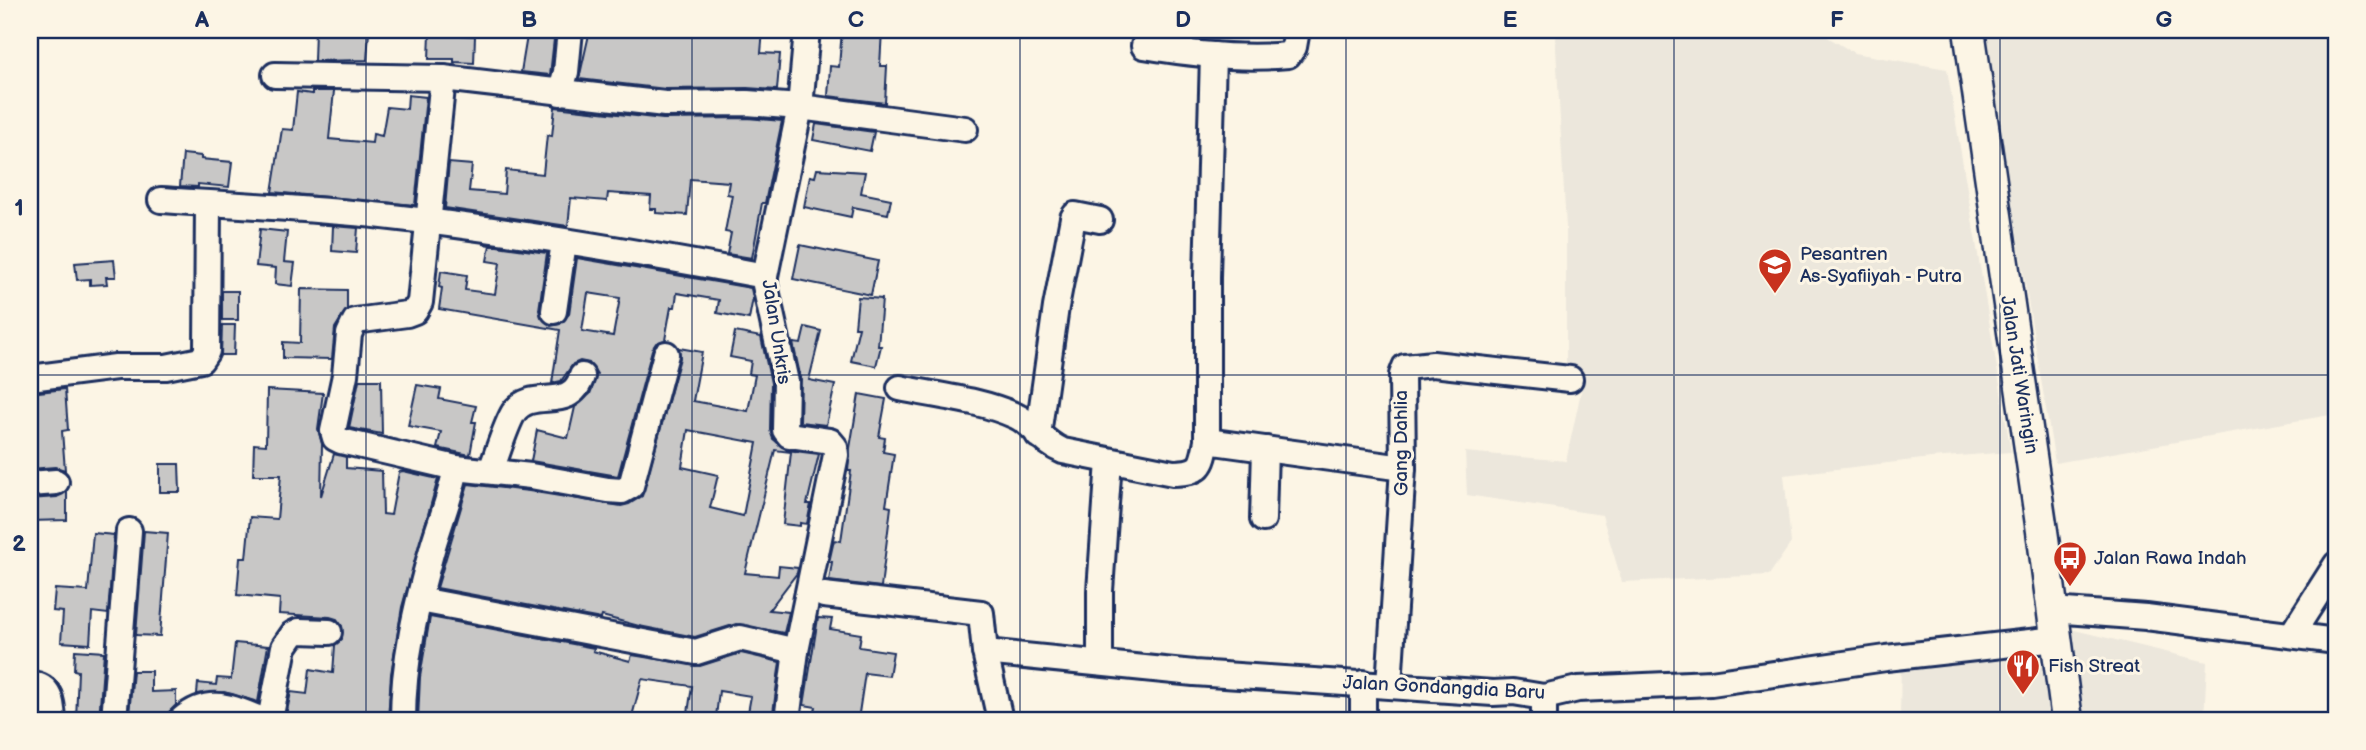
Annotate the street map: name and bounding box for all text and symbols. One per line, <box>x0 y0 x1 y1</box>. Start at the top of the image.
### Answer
text: A <box>194 6 210 34</box>
text: B <box>521 6 537 34</box>
text: C <box>848 6 864 34</box>
text: D <box>1175 6 1191 34</box>
text: E <box>1503 6 1518 34</box>
text: F <box>1830 6 1844 34</box>
text: G <box>2156 6 2173 34</box>
text: 1 <box>14 194 24 222</box>
place label: Pesantren As-Syafiiyah - Putra <box>1800 243 1962 288</box>
school or university icon: Pesantren As-Syafiiyah - Putra <box>1756 246 1794 295</box>
street label: Jalan Unkris <box>756 278 796 386</box>
street label: Jalan Jati Waringin <box>1995 294 2043 456</box>
street label: Gang Dahlia <box>1390 390 1413 496</box>
text: 2 <box>12 530 26 558</box>
bus stop icon: Jalan Rawa Indah <box>2051 539 2089 588</box>
place label: Jalan Rawa Indah <box>2094 547 2247 570</box>
restaurant icon: Fish Streat <box>2004 647 2042 696</box>
place label: Fish Streat <box>2048 655 2140 678</box>
street label: Jalan Gondangdia Baru <box>1342 671 1546 705</box>

